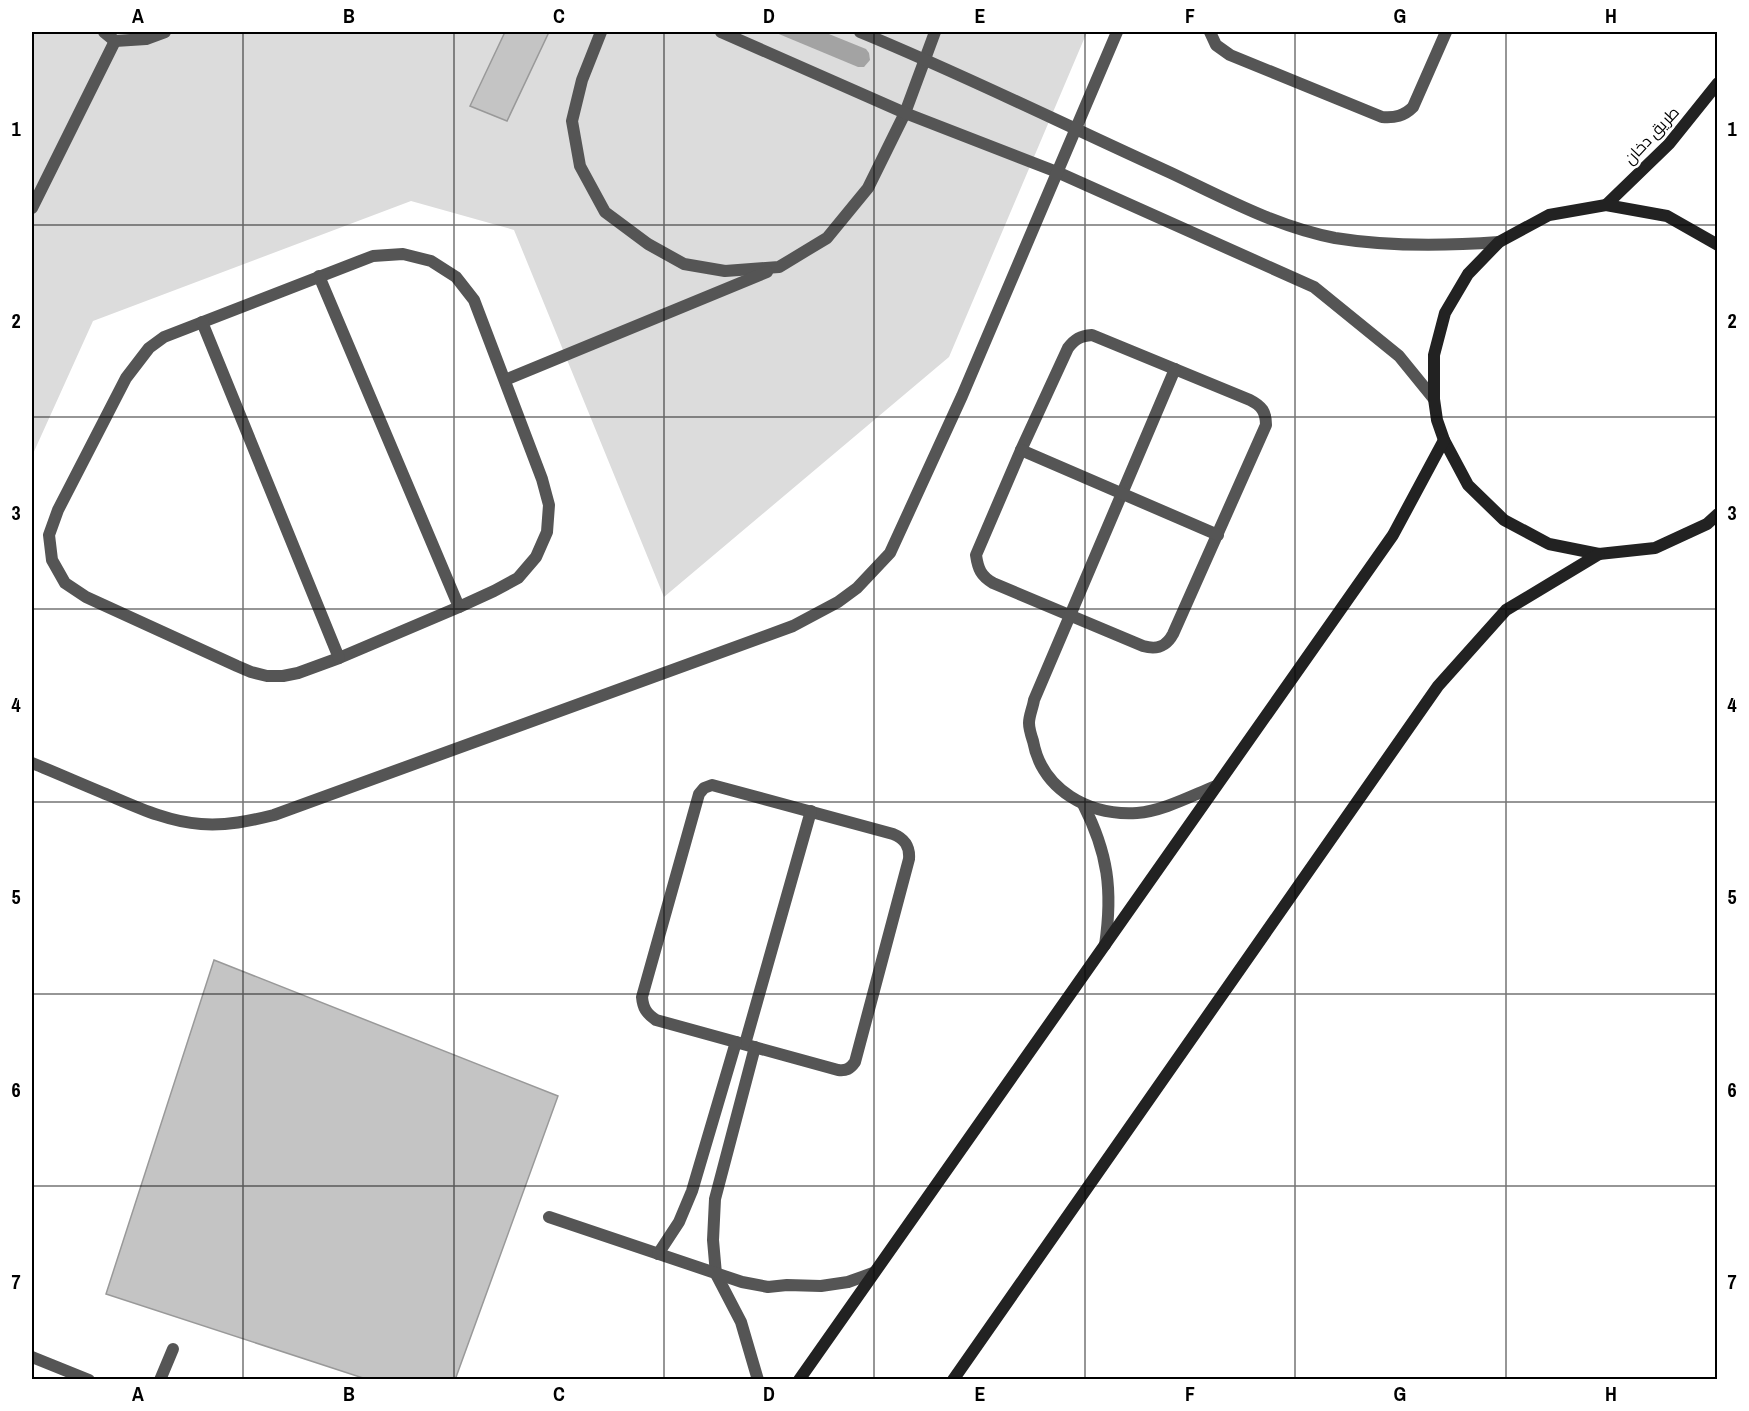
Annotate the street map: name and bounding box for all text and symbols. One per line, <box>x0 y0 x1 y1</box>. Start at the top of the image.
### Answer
text: A <box>132 2 144 29</box>
text: B <box>343 2 355 29</box>
text: C <box>553 2 565 29</box>
text: D <box>763 2 775 29</box>
text: E <box>975 2 986 29</box>
text: F <box>1185 2 1195 29</box>
text: G <box>1394 2 1406 29</box>
text: H <box>1605 2 1617 29</box>
street label: طريق دخان <box>1618 101 1684 169</box>
text: 1 <box>11 115 21 142</box>
text: 1 <box>1727 115 1737 142</box>
text: 2 <box>11 307 21 334</box>
text: 2 <box>1727 307 1737 334</box>
text: 3 <box>11 499 21 526</box>
text: 3 <box>1727 499 1737 526</box>
text: 4 <box>11 691 21 718</box>
text: 4 <box>1727 691 1737 718</box>
text: 5 <box>11 883 21 910</box>
text: 5 <box>1727 883 1737 910</box>
text: 6 <box>11 1076 21 1103</box>
text: 6 <box>1727 1076 1737 1103</box>
text: 7 <box>11 1268 21 1295</box>
text: 7 <box>1727 1268 1737 1295</box>
text: A <box>132 1380 144 1407</box>
text: B <box>343 1380 355 1407</box>
text: C <box>553 1380 565 1407</box>
text: D <box>763 1380 775 1407</box>
text: E <box>975 1380 986 1407</box>
text: F <box>1185 1380 1195 1407</box>
text: G <box>1394 1380 1406 1407</box>
text: H <box>1605 1380 1617 1407</box>

